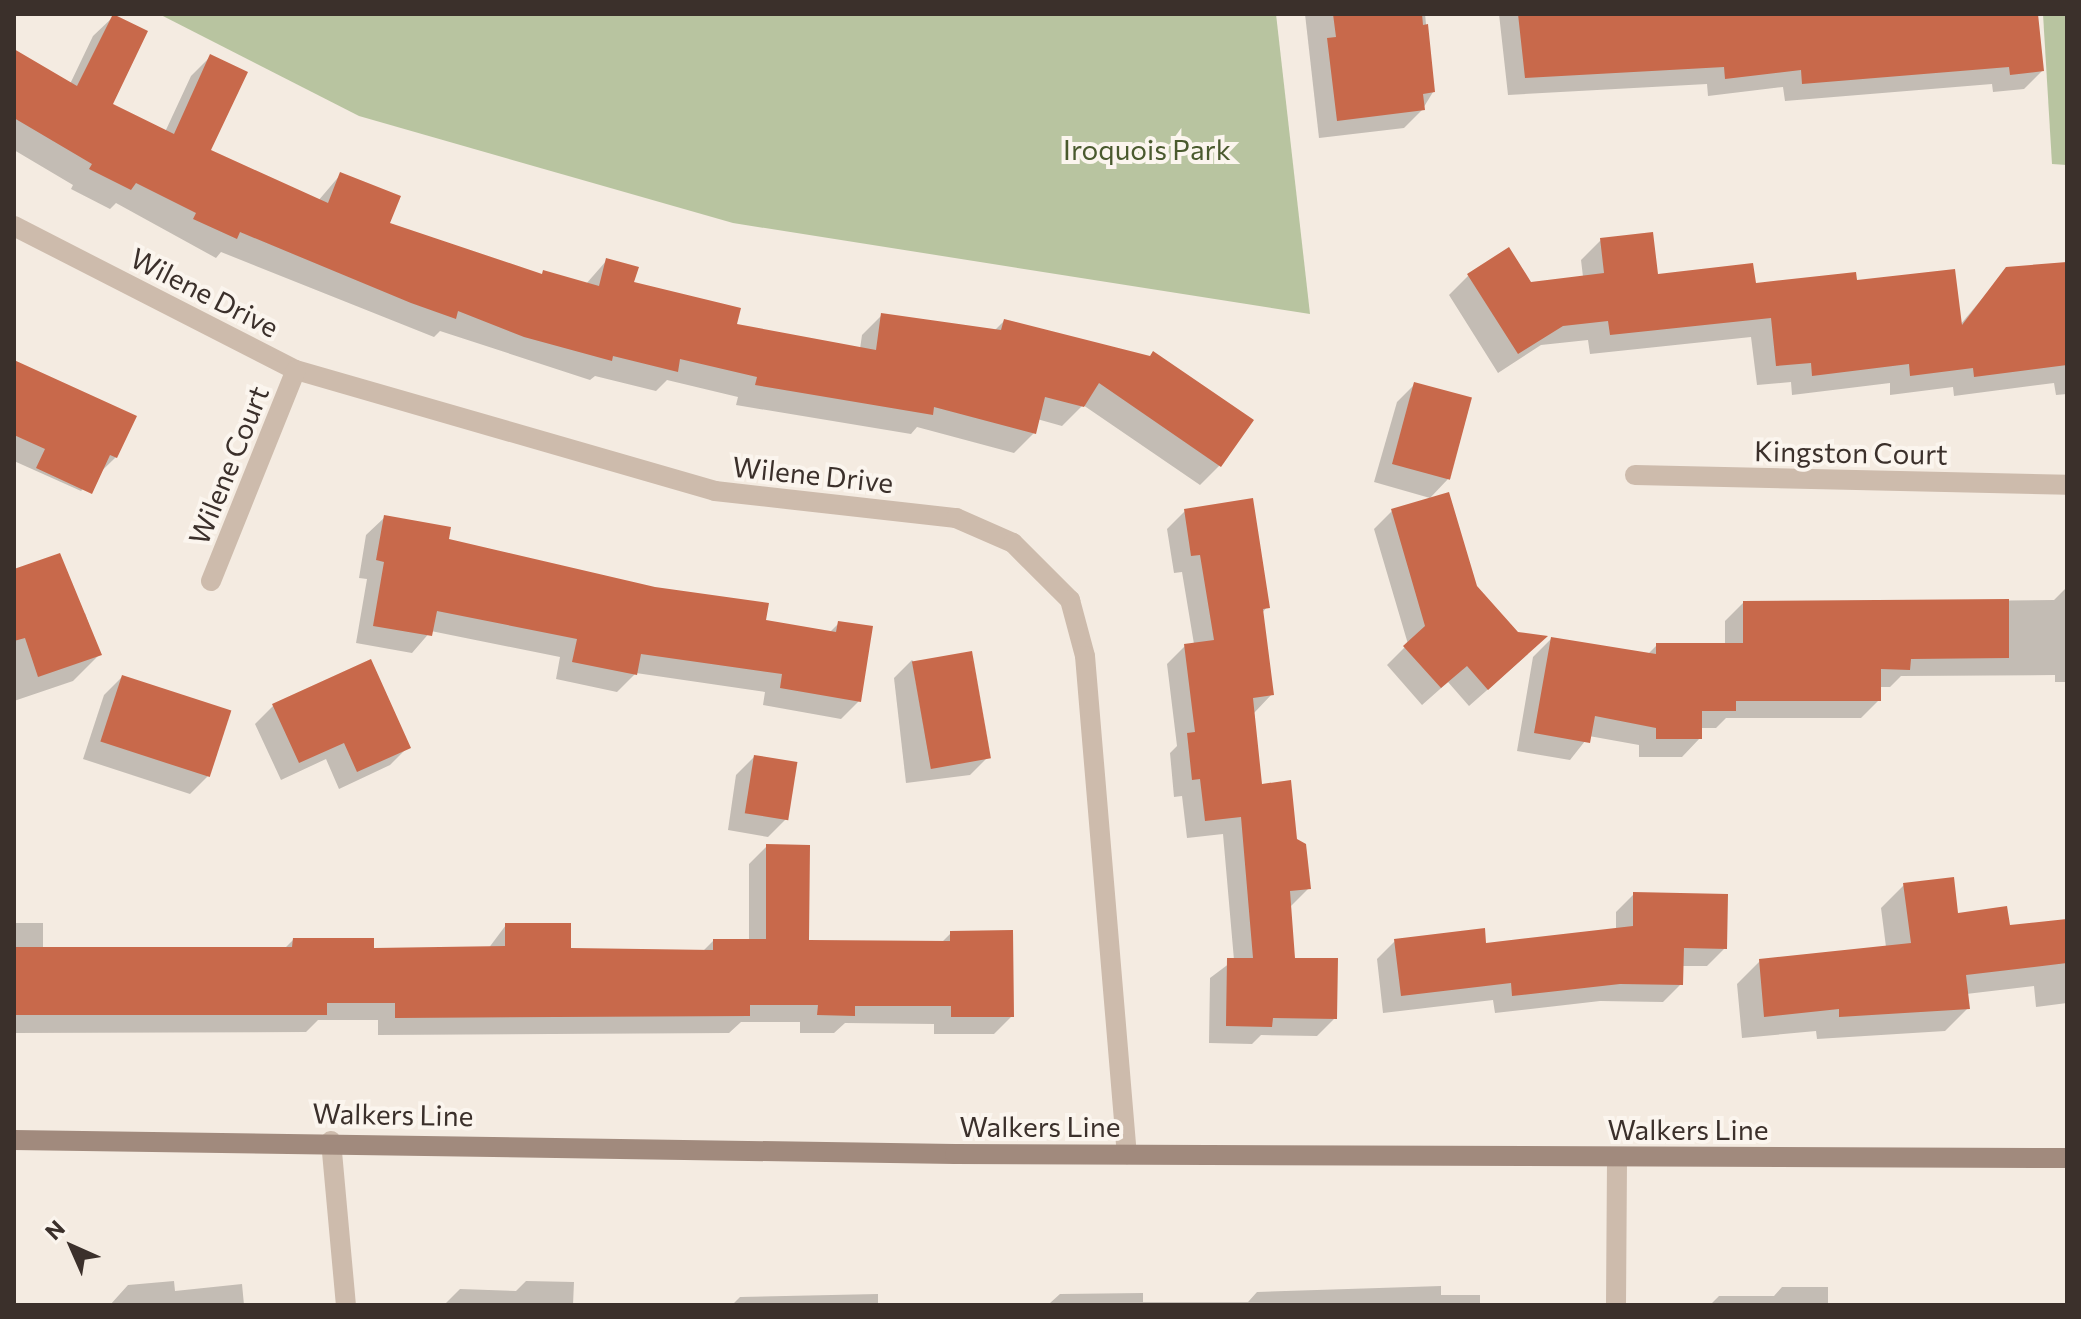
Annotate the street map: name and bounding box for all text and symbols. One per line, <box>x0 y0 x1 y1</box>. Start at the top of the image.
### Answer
park label: Iroquois Park <box>1063 132 1231 166</box>
street label: Wilene Drive <box>125 240 285 344</box>
street label: Wilene Court <box>181 381 275 549</box>
street label: Kingston Court <box>1754 434 1948 470</box>
street label: Wilene Drive <box>731 449 895 499</box>
street label: Walkers Line <box>312 1096 474 1132</box>
street label: Walkers Line <box>960 1109 1120 1143</box>
street label: Walkers Line <box>1608 1112 1768 1146</box>
north arrow <box>32 1207 112 1287</box>
text: N <box>39 1214 70 1245</box>

